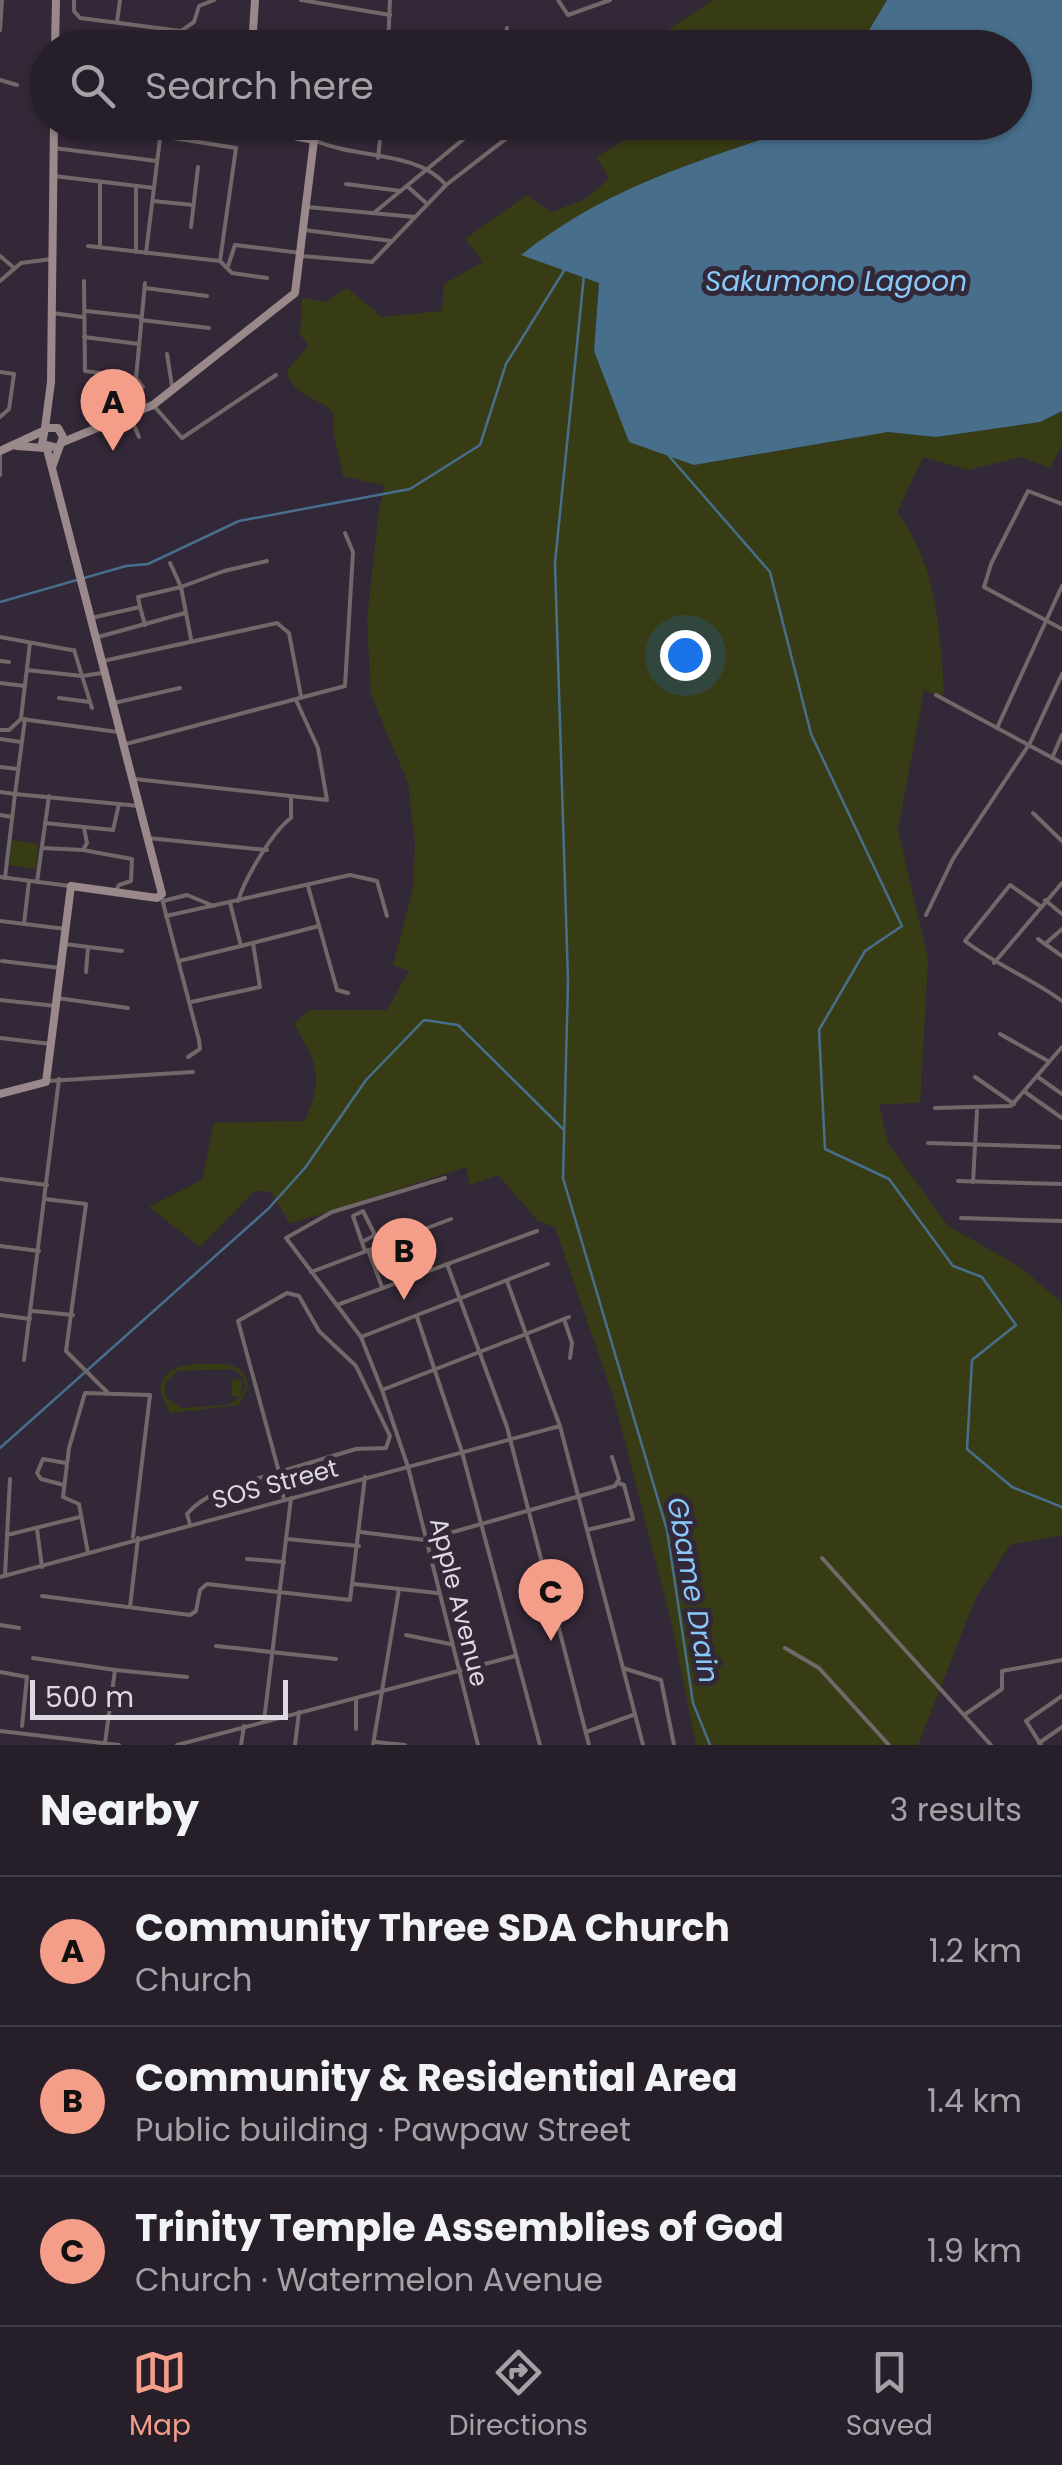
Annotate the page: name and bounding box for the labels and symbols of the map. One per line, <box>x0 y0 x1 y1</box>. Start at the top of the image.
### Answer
water label: Sakumono Lagoon <box>705 262 967 301</box>
pin: A <box>80 368 146 451</box>
your location <box>660 630 711 681</box>
pin: B <box>372 1218 436 1300</box>
street label: SOS Street <box>208 1450 342 1518</box>
water label: Gbame Drain <box>657 1494 729 1686</box>
street label: Apple Avenue <box>421 1514 497 1690</box>
pin: C <box>518 1558 584 1641</box>
scale bar <box>30 1675 288 1720</box>

